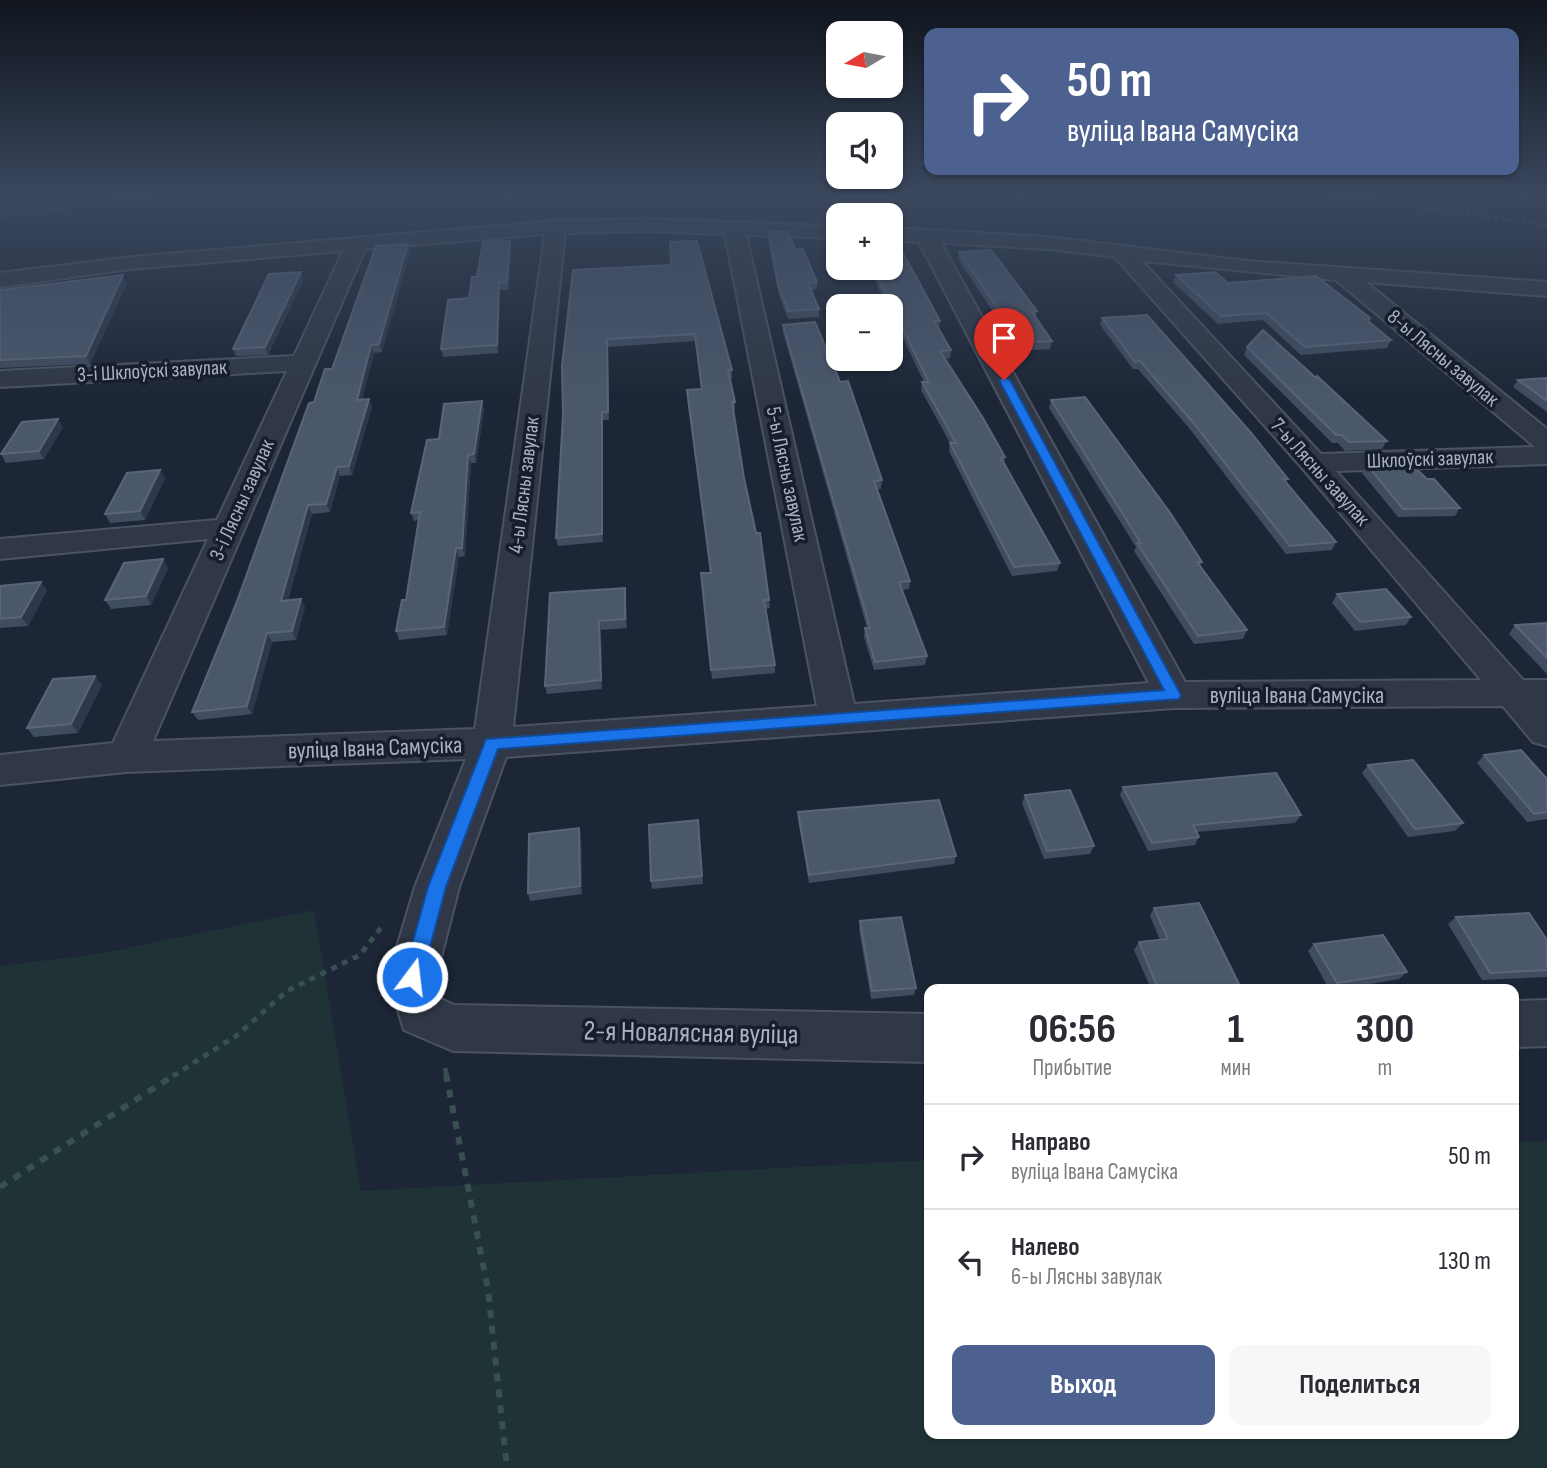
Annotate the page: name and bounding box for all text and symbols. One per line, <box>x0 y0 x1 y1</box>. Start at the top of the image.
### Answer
north arrow <box>826 21 903 98</box>
map controls <box>826 21 903 371</box>
text: 50 m <box>1067 52 1152 111</box>
icon: right <box>952 56 1043 147</box>
button: sound <box>826 112 903 189</box>
text: вуліца Івана Самусіка <box>1067 112 1299 151</box>
button: + <box>826 203 903 280</box>
button: − <box>826 294 903 371</box>
street label: 8-ы Лясны завулак <box>1382 304 1504 412</box>
pin <box>974 308 1034 380</box>
icon: arrive <box>985 319 1023 357</box>
street label: 3-і Шклоўскі завулак <box>76 355 228 387</box>
street label: 5-ы Лясны завулак <box>761 404 813 544</box>
street label: 7-ы Лясны завулак <box>1265 413 1375 531</box>
street label: 4-ы Лясны завулак <box>503 415 545 555</box>
street label: 3-і Лясны завулак <box>204 436 280 564</box>
street label: Шклоўскі завулак <box>1366 444 1494 474</box>
street label: вуліца Івана Самусіка <box>1210 681 1384 710</box>
street label: вуліца Івана Самусіка <box>287 730 463 766</box>
position arrow <box>375 940 449 1014</box>
text: 06:56 <box>1029 1004 1116 1055</box>
text: 1 <box>1228 1004 1244 1055</box>
text: 300 <box>1356 1004 1414 1055</box>
street label: 2-я Новалясная вуліца <box>583 1015 799 1051</box>
text: Прибытие <box>1032 1054 1112 1082</box>
text: мин <box>1221 1054 1251 1082</box>
text: m <box>1378 1054 1392 1082</box>
text: Направо <box>1011 1127 1090 1158</box>
icon: right <box>952 1138 990 1176</box>
text: 50 m <box>1448 1141 1491 1172</box>
text: вуліца Івана Самусіка <box>1011 1158 1178 1186</box>
text: Налево <box>1011 1232 1080 1263</box>
icon: left <box>952 1243 990 1281</box>
text: 130 m <box>1439 1246 1491 1277</box>
text: 6-ы Лясны завулак <box>1011 1263 1162 1291</box>
button: Выход <box>952 1345 1215 1425</box>
button: Поделиться <box>1229 1345 1491 1425</box>

